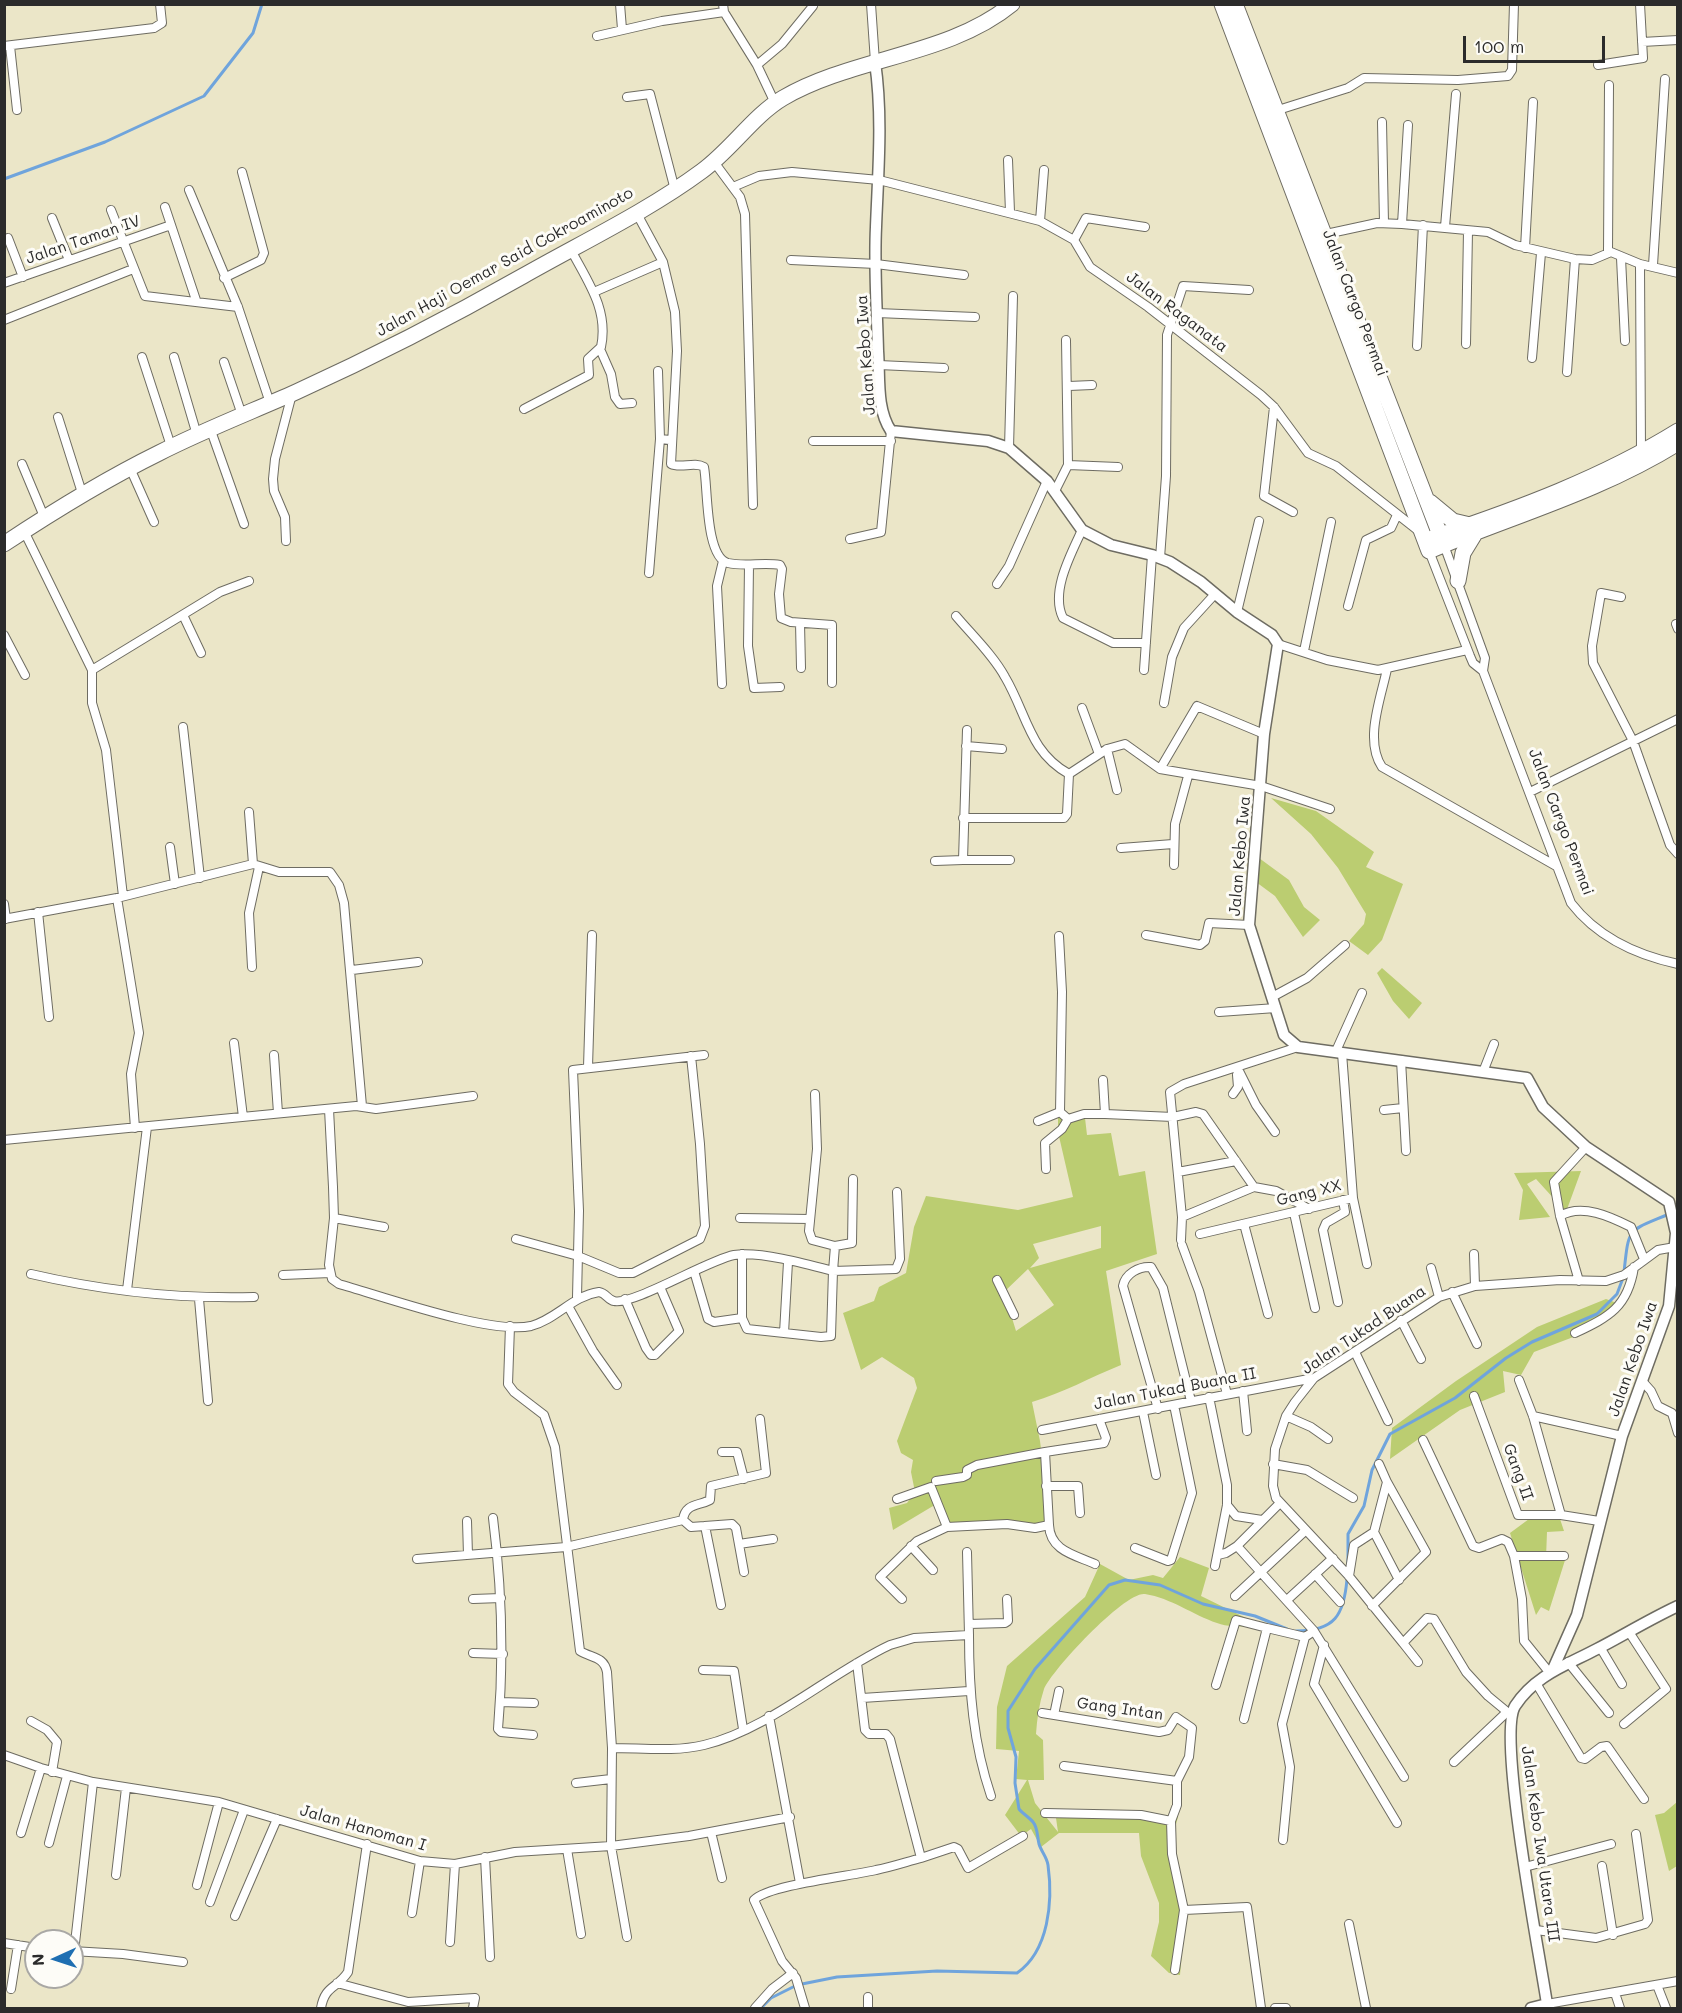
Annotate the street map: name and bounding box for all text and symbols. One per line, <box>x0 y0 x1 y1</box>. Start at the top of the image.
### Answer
scale bar <box>1466 24 1608 62</box>
text: 100 m <box>1474 34 1524 58</box>
street label: Jalan Haji Oemar Said Cokroaminoto <box>373 183 637 341</box>
street label: Jalan Taman IV <box>23 211 143 269</box>
street label: Jalan Cargo Permai <box>1318 227 1392 379</box>
street label: Jalan Raganata <box>1122 268 1232 356</box>
street label: Jalan Kebo Iwa <box>852 294 880 416</box>
street label: Jalan Cargo Permai <box>1524 746 1598 898</box>
street label: Jalan Kebo Iwa <box>1225 795 1255 917</box>
street label: Gang XX <box>1274 1176 1344 1210</box>
street label: Jalan Tukad Buana <box>1298 1281 1430 1379</box>
street label: Jalan Kebo Iwa <box>1604 1299 1662 1419</box>
street label: Jalan Tukad Buana II <box>1092 1364 1258 1414</box>
street label: Gang II <box>1499 1441 1537 1503</box>
street label: Gang Intan <box>1076 1693 1164 1725</box>
street label: Jalan Kebo Iwa Utara III <box>1517 1745 1563 1943</box>
street label: Jalan Hanoman I <box>298 1801 428 1855</box>
north arrow <box>24 1929 84 1989</box>
text: N <box>27 1953 48 1966</box>

